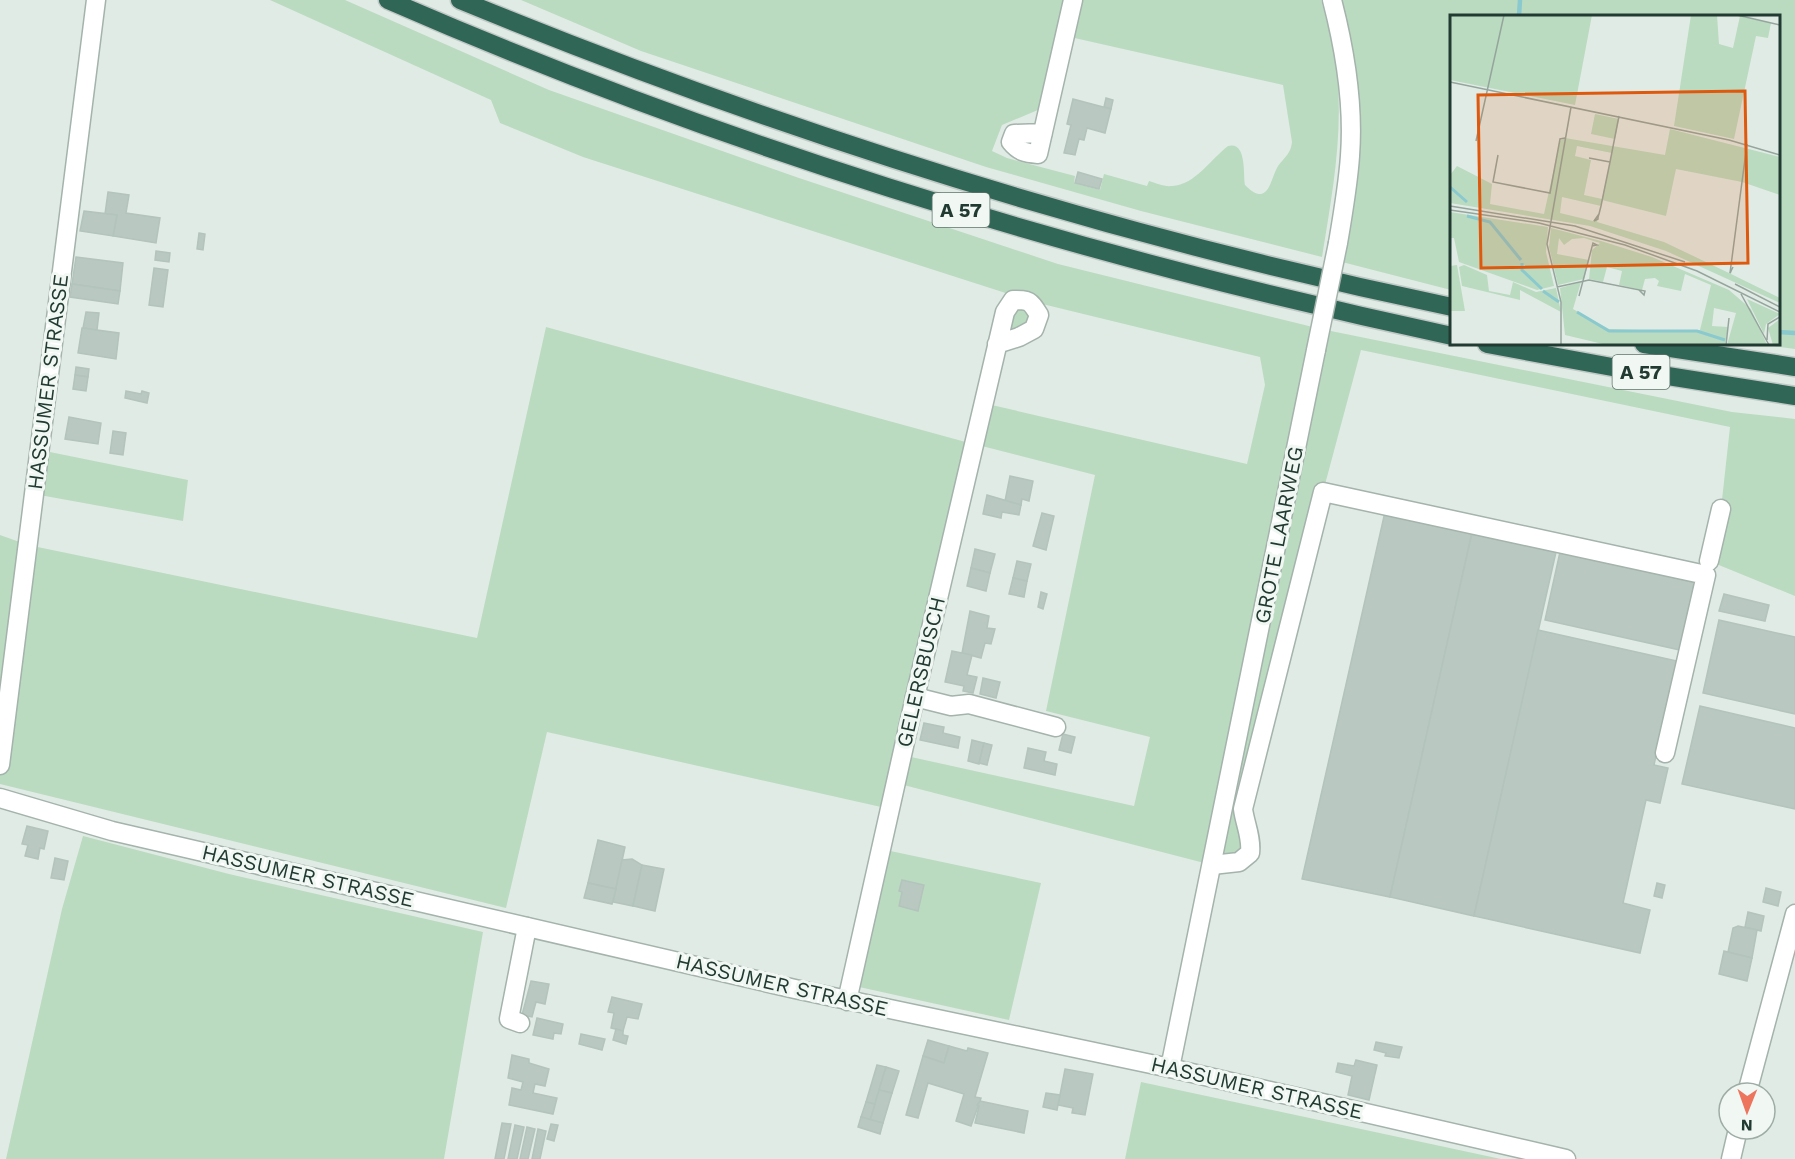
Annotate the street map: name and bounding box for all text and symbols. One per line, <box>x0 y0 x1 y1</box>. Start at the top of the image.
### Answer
inset map <box>1450 15 1780 345</box>
road number: A 57 <box>932 193 990 227</box>
street label: HASSUMER STRASSE <box>22 273 73 491</box>
road number: A 57 <box>1612 355 1670 389</box>
street label: GROTE LAARWEG <box>1249 444 1308 626</box>
street label: GELERSBUSCH <box>891 594 950 750</box>
street label: HASSUMER STRASSE <box>200 839 417 912</box>
street label: HASSUMER STRASSE <box>674 948 891 1021</box>
street label: HASSUMER STRASSE <box>1149 1051 1366 1124</box>
north arrow <box>1717 1081 1777 1141</box>
text: N <box>1741 1116 1753 1135</box>

